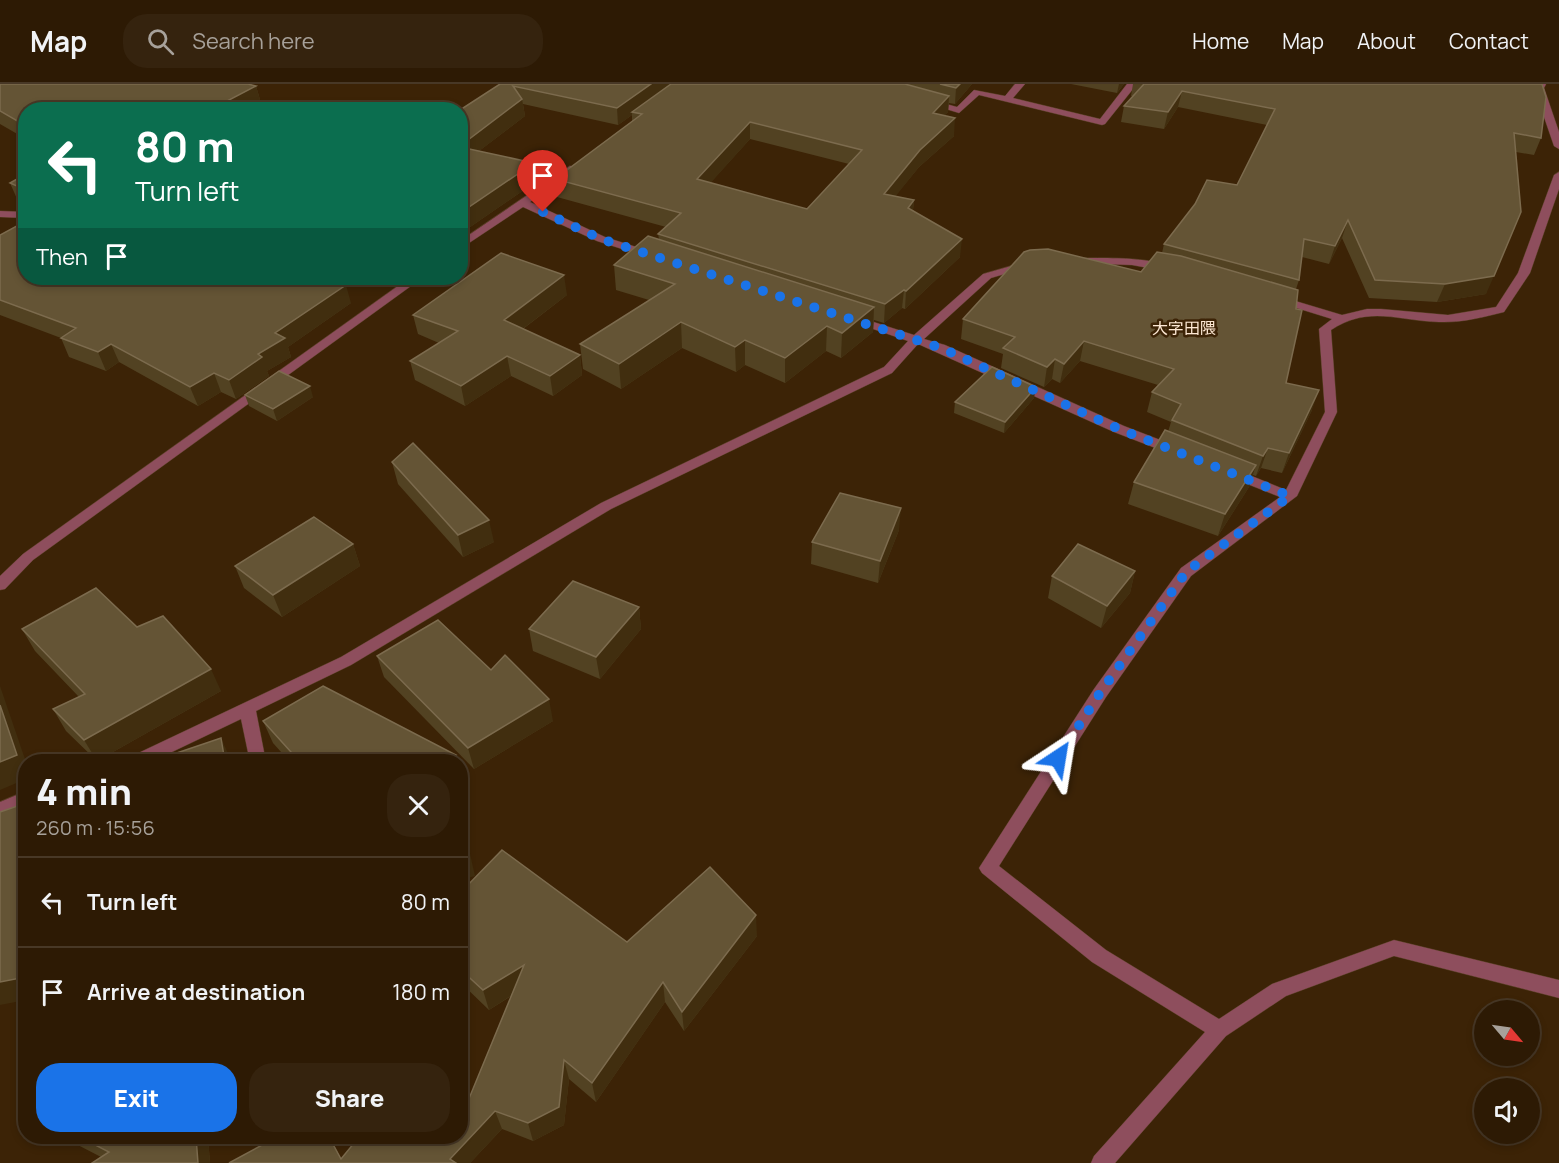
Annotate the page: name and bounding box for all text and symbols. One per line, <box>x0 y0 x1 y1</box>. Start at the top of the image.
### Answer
search box <box>123 14 543 68</box>
text: Map <box>30 22 87 60</box>
icon: search <box>144 25 177 58</box>
text: Search here <box>192 26 315 56</box>
text: Home <box>1192 27 1249 55</box>
text: Map <box>1282 27 1324 55</box>
text: About <box>1357 27 1416 55</box>
text: Contact <box>1449 27 1529 55</box>
text: 80 m <box>135 117 235 175</box>
icon: left <box>36 126 114 204</box>
pin <box>517 150 568 212</box>
icon: arrive <box>526 159 559 192</box>
text: Turn left <box>135 172 239 209</box>
icon: arrive <box>100 240 133 273</box>
text: Then <box>36 242 88 272</box>
district label: 大字田隈 <box>1152 317 1216 339</box>
position arrow <box>1026 726 1090 790</box>
text: 4 min <box>36 767 132 816</box>
button: close <box>387 774 450 837</box>
text: 260 m · 15:56 <box>36 814 155 841</box>
icon: left <box>36 886 69 919</box>
text: Turn left <box>87 887 177 917</box>
text: 80 m <box>401 887 450 917</box>
icon: arrive <box>36 976 69 1009</box>
text: Arrive at destination <box>87 977 305 1007</box>
text: 180 m <box>392 977 450 1007</box>
north arrow <box>1474 1000 1540 1066</box>
map controls <box>1474 1000 1540 1144</box>
button: Exit <box>36 1063 237 1132</box>
button: Share <box>249 1063 450 1132</box>
button: sound <box>1474 1078 1540 1144</box>

